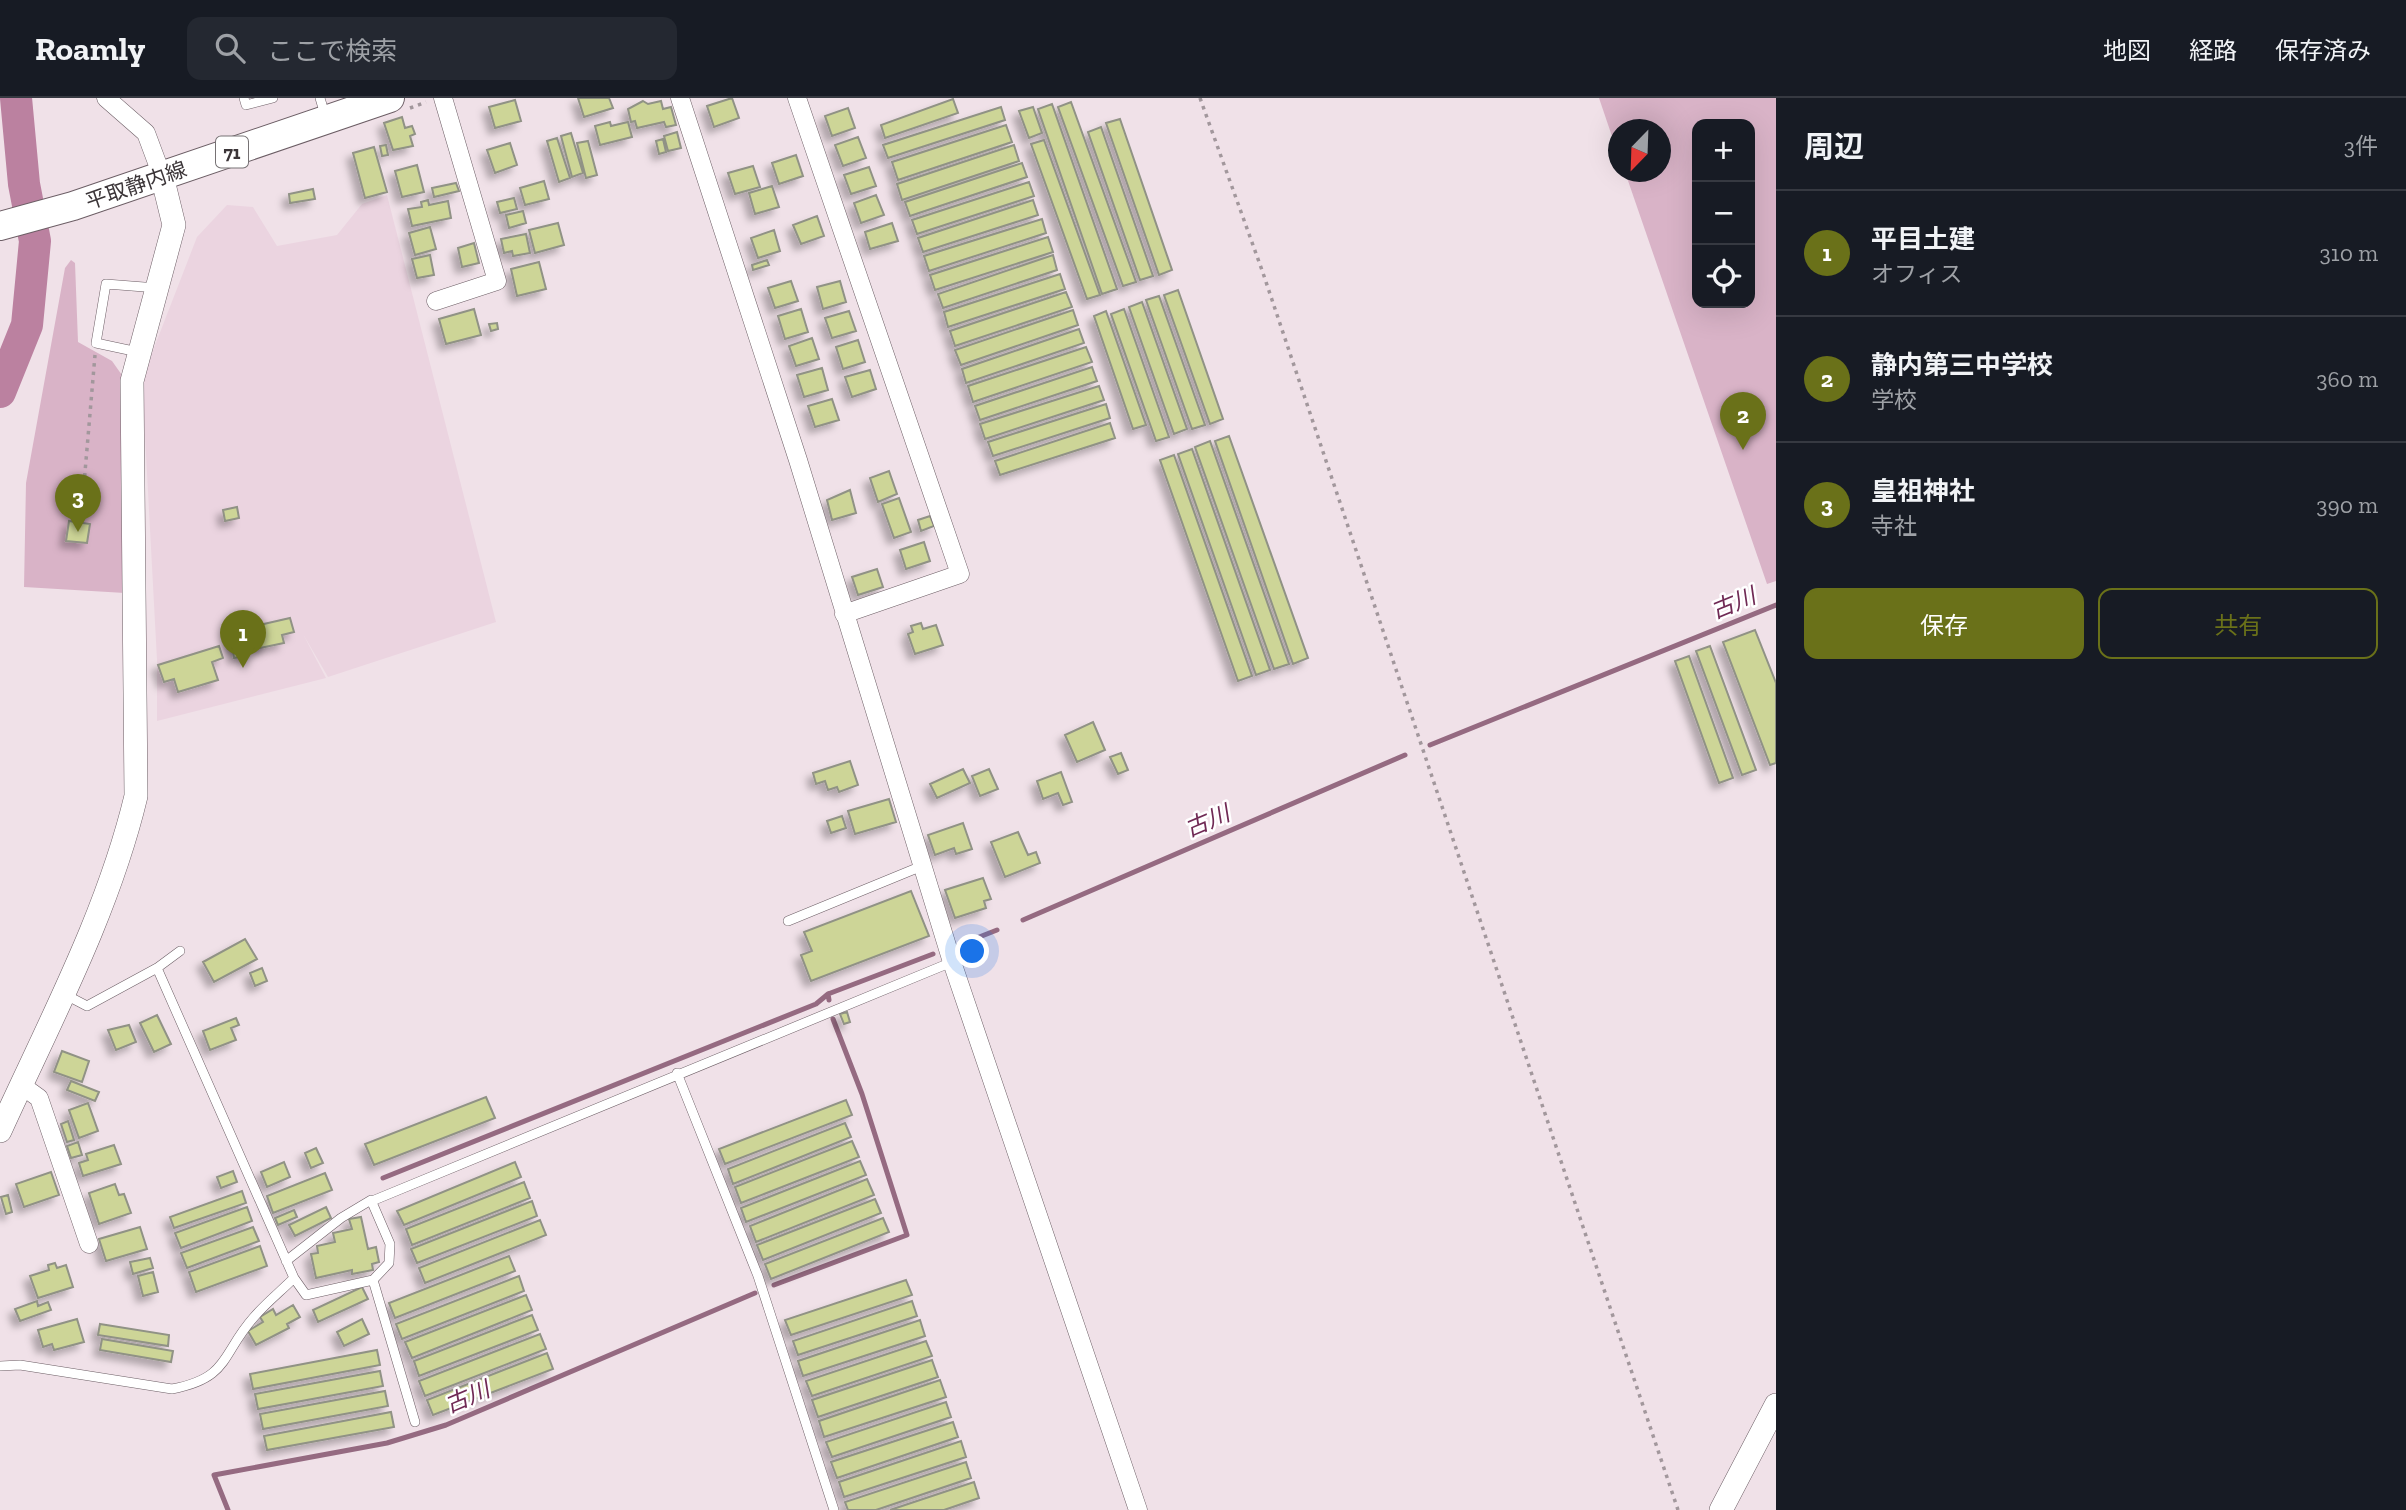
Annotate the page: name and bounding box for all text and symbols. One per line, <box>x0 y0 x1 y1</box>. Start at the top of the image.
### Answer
search box <box>187 17 677 80</box>
text: Roamly <box>35 29 145 68</box>
icon: search <box>211 29 249 67</box>
text: ここで検索 <box>267 35 397 67</box>
text: 地図 <box>2103 36 2151 65</box>
text: 経路 <box>2189 36 2237 65</box>
text: 保存済み <box>2275 36 2371 65</box>
north arrow <box>1608 119 1671 182</box>
map controls <box>1692 119 1755 308</box>
button: + <box>1692 119 1755 182</box>
text: 周辺 <box>1804 129 1864 165</box>
text: 3件 <box>2344 132 2378 160</box>
road number: 71 <box>216 136 248 168</box>
street label: 平取静内線 <box>82 156 190 214</box>
button: − <box>1692 182 1755 245</box>
text: 平目土建 <box>1871 223 1975 255</box>
text: 1 <box>1822 239 1832 267</box>
text: 310 m <box>2320 239 2378 267</box>
button: locate <box>1692 245 1755 308</box>
text: オフィス <box>1871 260 1963 288</box>
text: 静内第三中学校 <box>1871 349 2053 381</box>
text: 2 <box>1821 365 1833 393</box>
text: 360 m <box>2316 365 2378 393</box>
text: 学校 <box>1871 386 1917 414</box>
pin: 2 <box>1720 392 1766 450</box>
pin: 3 <box>55 474 101 532</box>
text: 皇祖神社 <box>1871 475 1975 507</box>
text: 3 <box>1821 491 1833 519</box>
text: 390 m <box>2316 491 2378 519</box>
text: 寺社 <box>1871 512 1917 540</box>
water label: 古川 <box>1706 580 1762 625</box>
button: 保存 <box>1804 588 2084 659</box>
button: 共有 <box>2098 588 2378 659</box>
pin: 1 <box>220 610 266 668</box>
water label: 古川 <box>1180 798 1236 843</box>
your location <box>955 934 989 968</box>
water label: 古川 <box>440 1374 496 1419</box>

